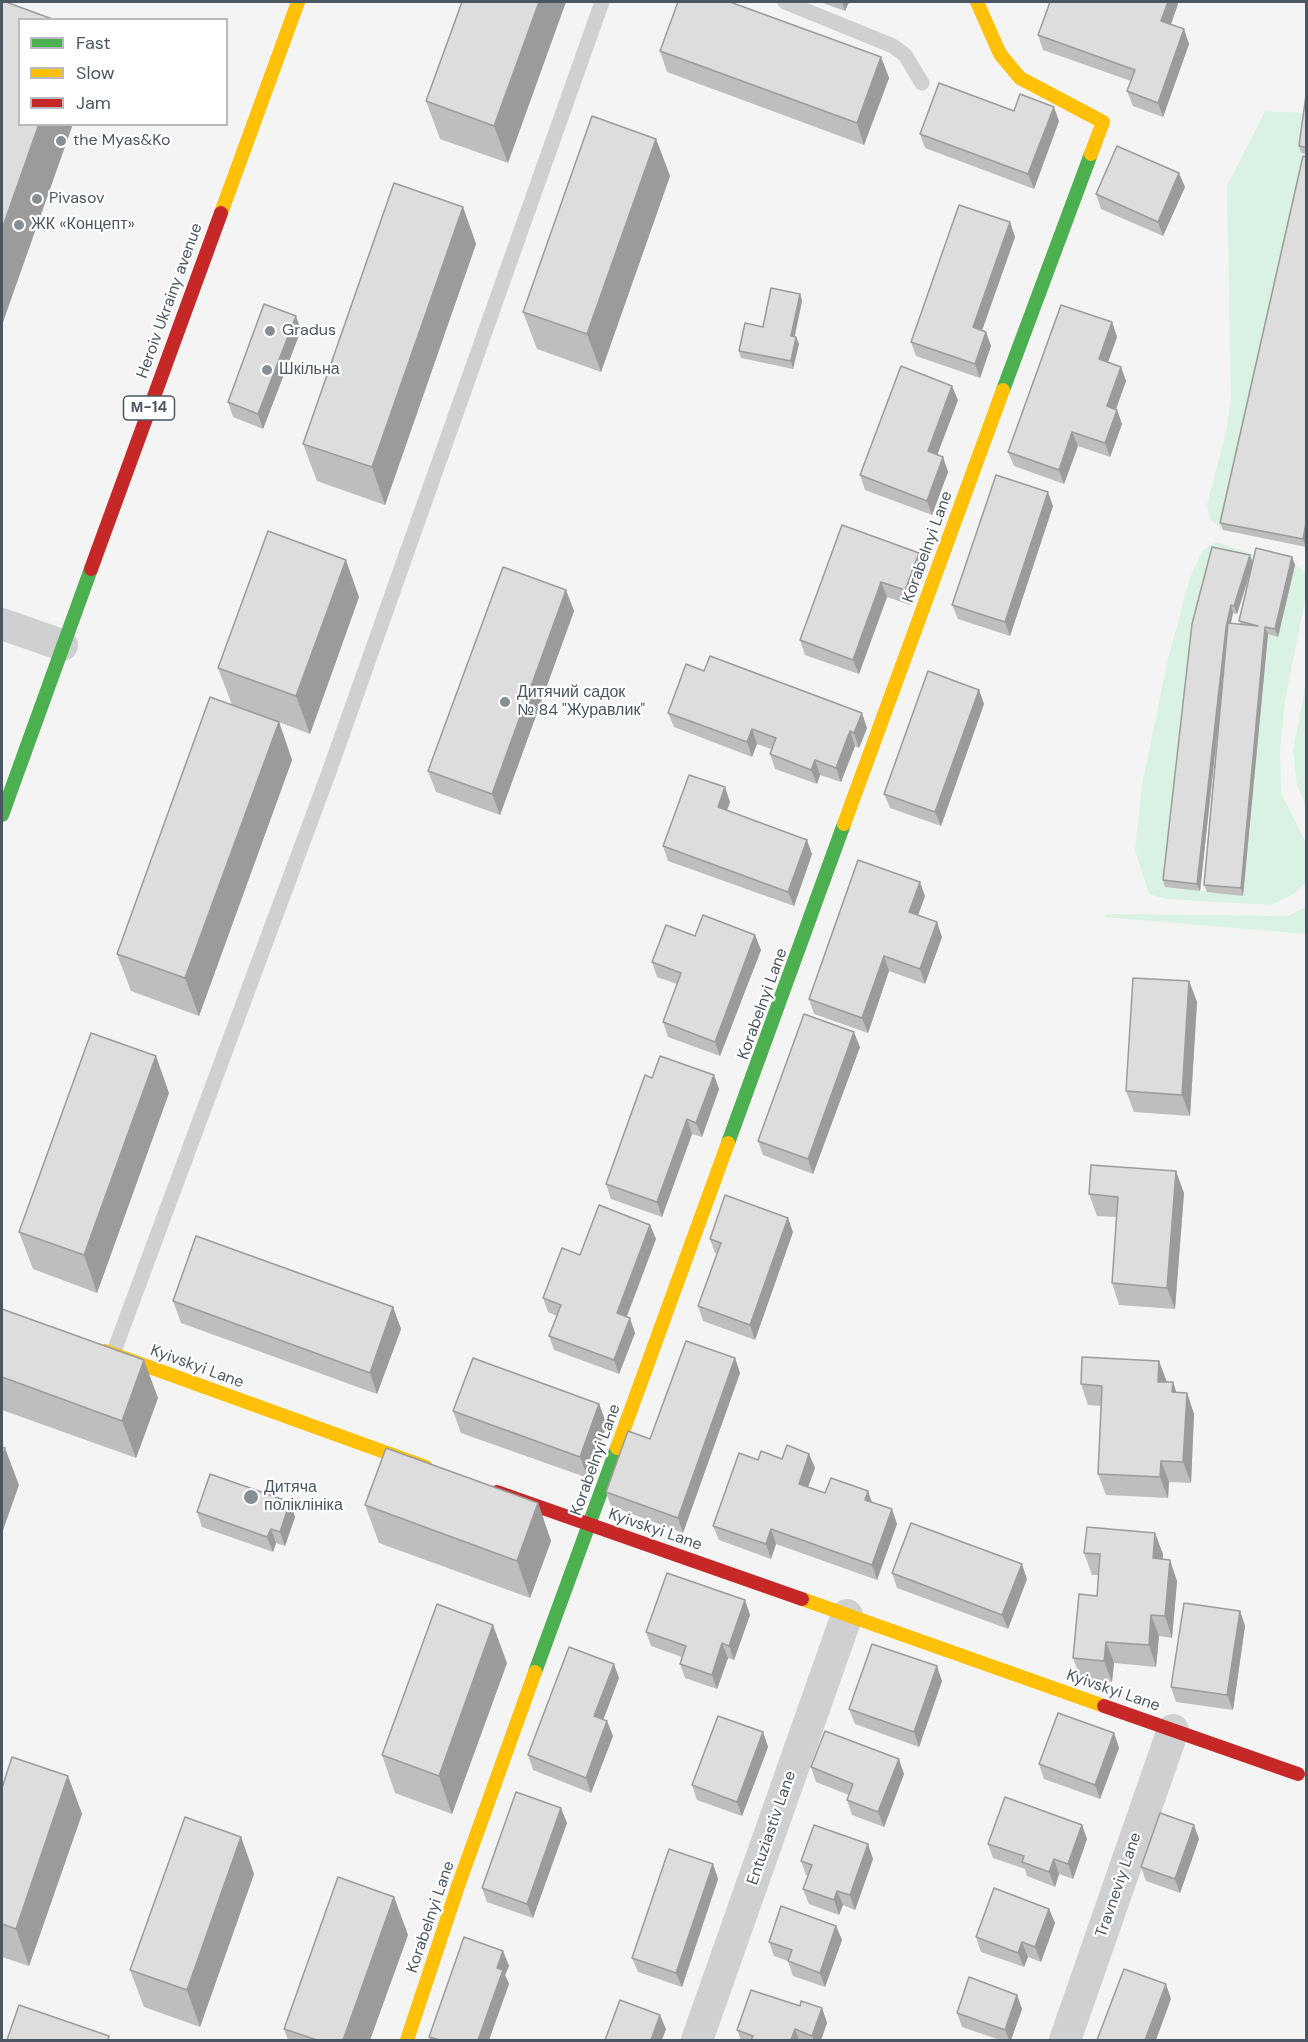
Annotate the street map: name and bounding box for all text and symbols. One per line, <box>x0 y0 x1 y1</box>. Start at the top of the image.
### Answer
legend <box>18 18 228 126</box>
text: Fast <box>76 31 111 55</box>
text: Slow <box>76 61 115 85</box>
text: Jam <box>76 91 111 115</box>
place label: the Myas&Ko <box>73 131 170 151</box>
marker: the Myas&Ko <box>54 134 68 148</box>
place label: Pivasov <box>49 189 104 209</box>
marker: Pivasov <box>30 192 44 206</box>
place label: ЖК «Концепт» <box>31 215 135 235</box>
marker: ЖК «Концепт» <box>12 218 26 232</box>
street label: Heroiv Ukrainy avenue <box>133 221 207 381</box>
place label: Gradus <box>282 321 336 341</box>
marker: Gradus <box>263 324 277 338</box>
place label: Шкільна <box>279 360 340 380</box>
marker: Шкільна <box>260 363 274 377</box>
road number: М-14 <box>124 396 174 420</box>
street label: Korabelnyi Lane <box>899 489 957 605</box>
place label: Дитячий садок № 84 "Журавлик" <box>517 683 645 721</box>
marker: Дитячий садок № 84 "Журавлик" <box>498 695 512 709</box>
street label: Korabelnyi Lane <box>734 946 792 1062</box>
street label: Kyivskyi Lane <box>148 1341 246 1393</box>
street label: Korabelnyi Lane <box>567 1402 625 1518</box>
place label: Дитяча поліклініка <box>264 1478 343 1516</box>
marker: Дитяча поліклініка <box>242 1488 260 1506</box>
street label: Kyivskyi Lane <box>606 1505 704 1555</box>
street label: Kyivskyi Lane <box>1064 1666 1162 1716</box>
street label: Entuziastiv Lane <box>743 1768 801 1888</box>
street label: Travneviy Lane <box>1092 1830 1146 1940</box>
street label: Korabelnyi Lane <box>403 1859 459 1975</box>

